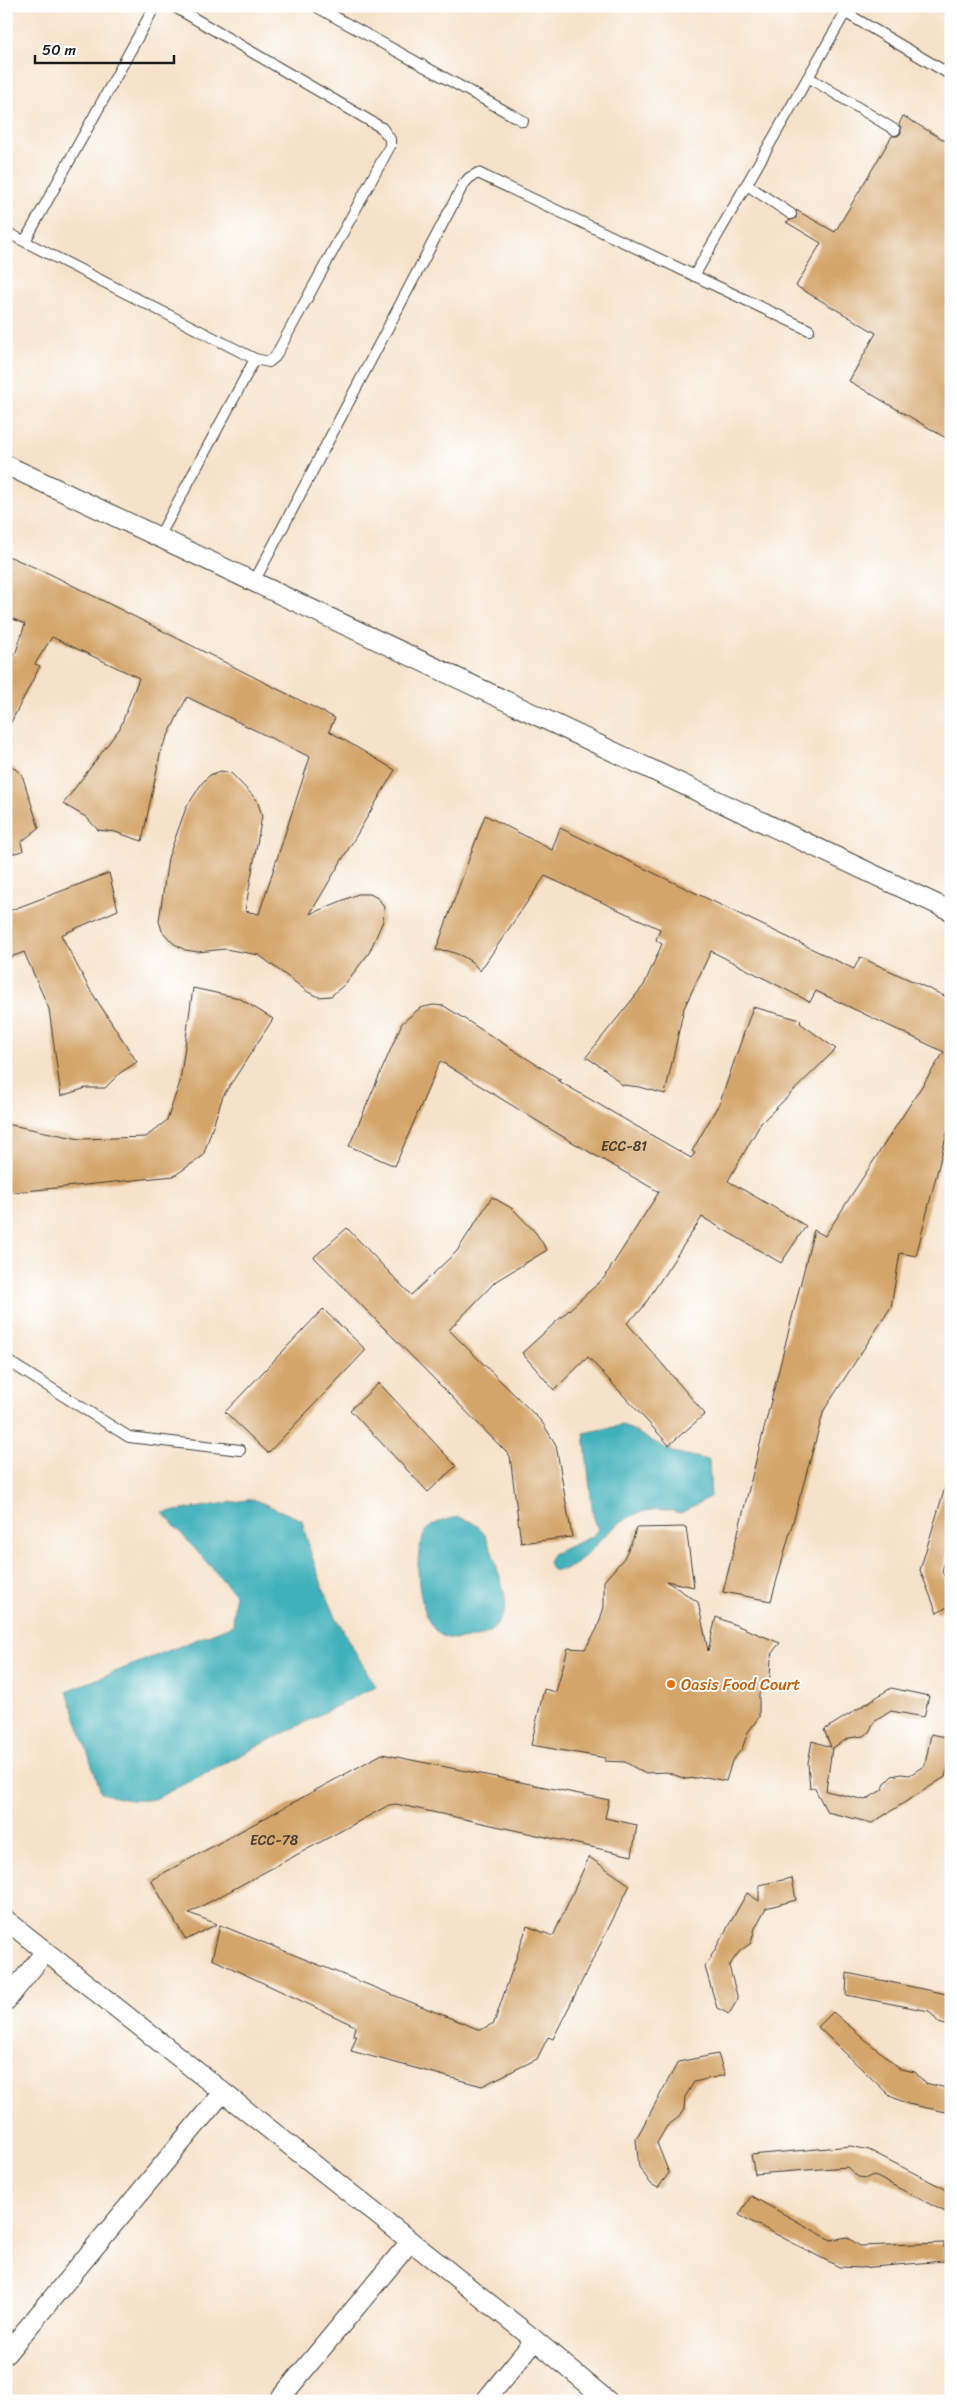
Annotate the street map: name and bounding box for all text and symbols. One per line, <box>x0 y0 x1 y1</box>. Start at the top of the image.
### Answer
scale bar <box>35 32 174 64</box>
text: 50 m <box>42 37 77 63</box>
house number: ECC-81 <box>601 1134 647 1159</box>
place label: Oasis Food Court <box>681 1670 800 1699</box>
marker: Oasis Food Court <box>665 1678 677 1690</box>
house number: ECC-78 <box>250 1828 299 1853</box>

